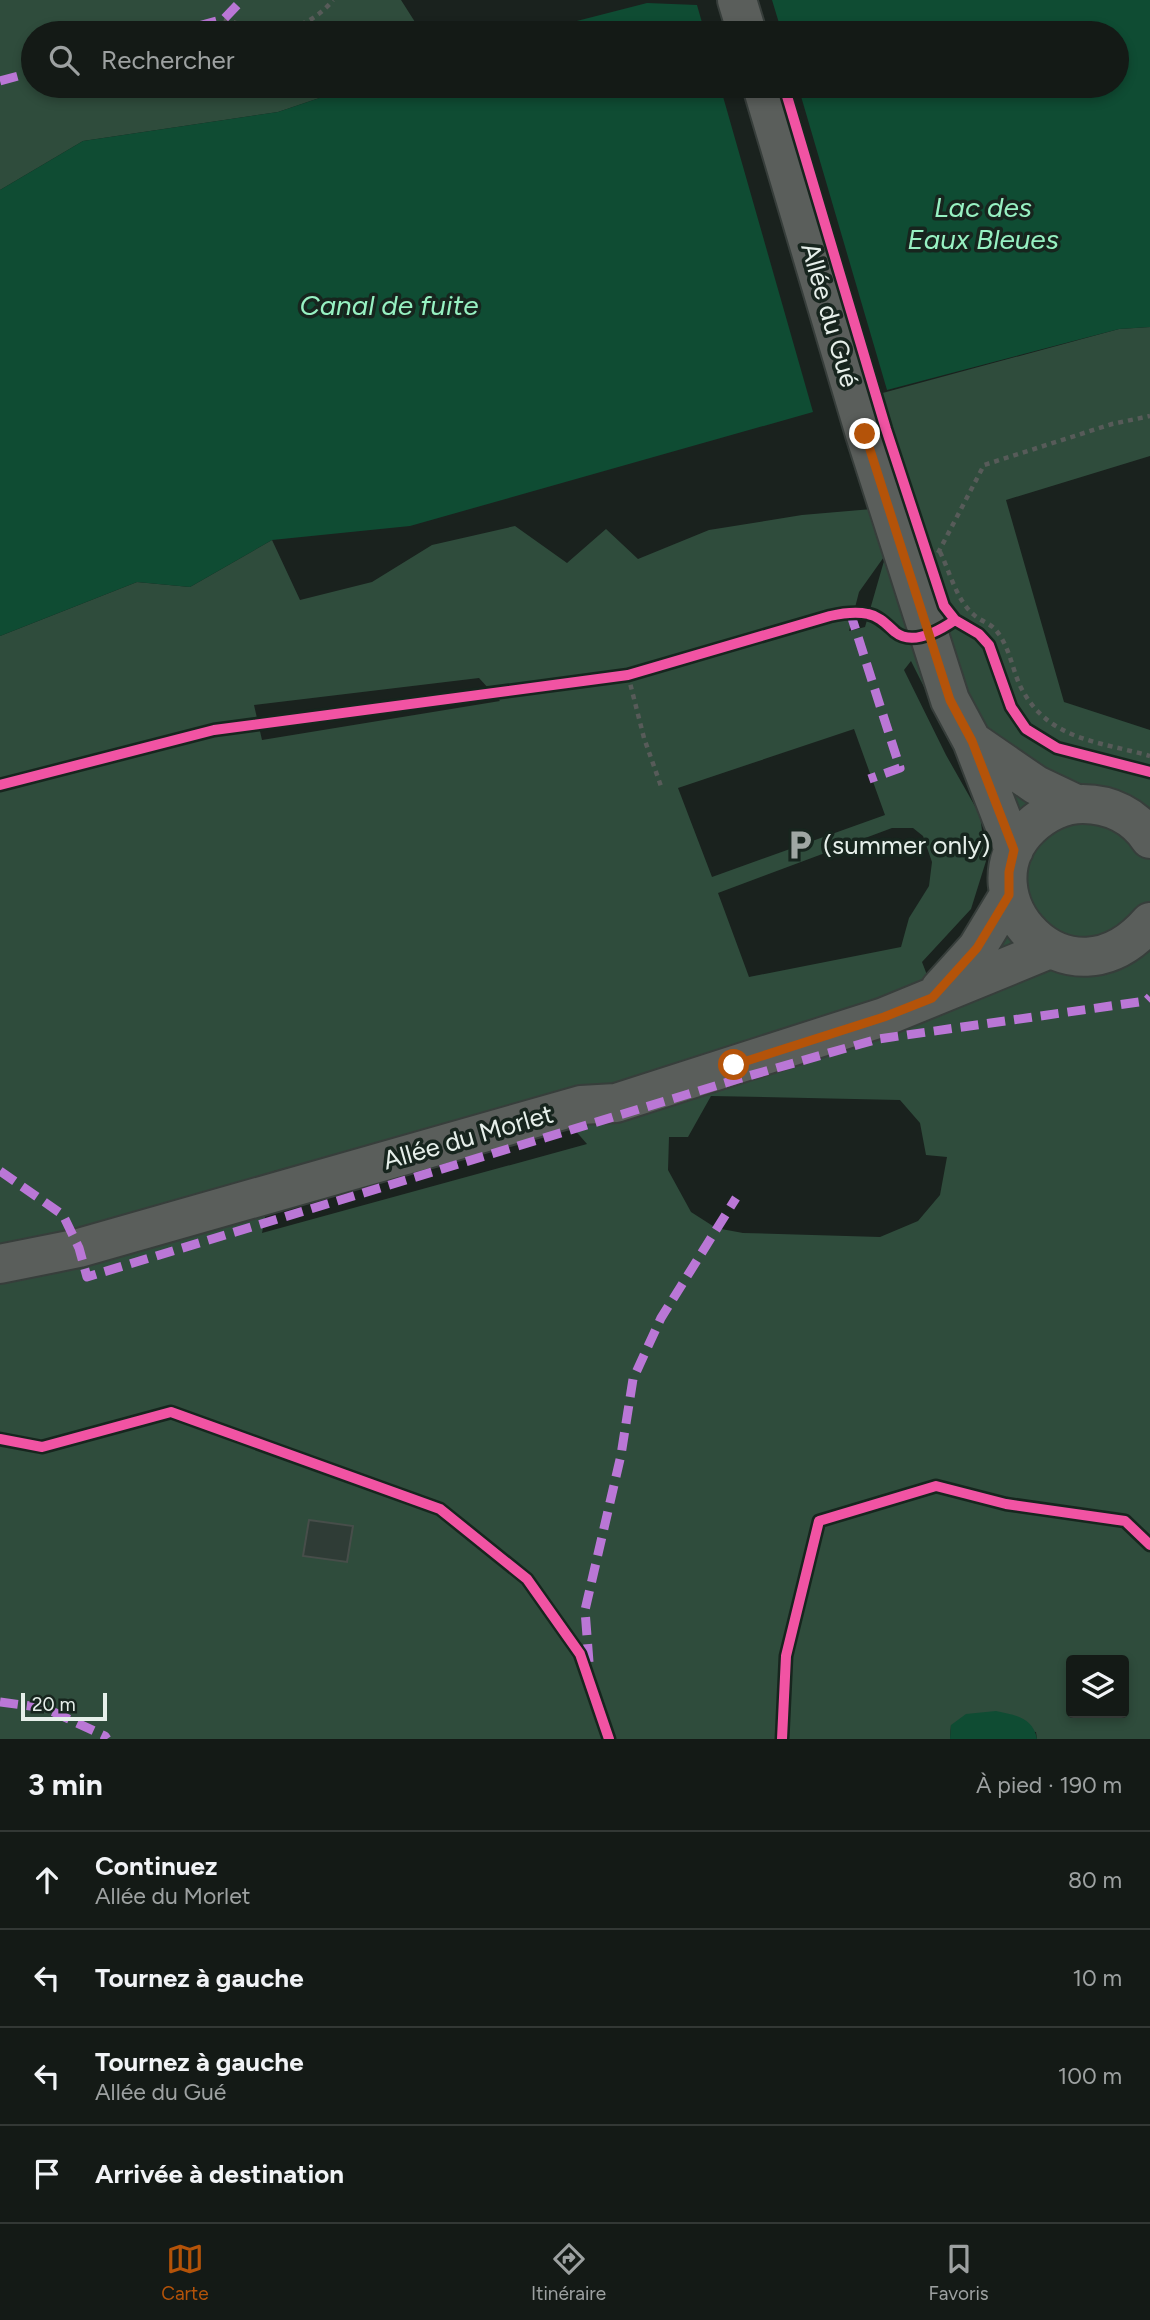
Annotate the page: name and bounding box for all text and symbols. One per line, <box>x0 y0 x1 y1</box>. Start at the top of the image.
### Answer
search box <box>21 21 1129 98</box>
icon: search <box>45 41 83 79</box>
text: Rechercher <box>101 44 235 76</box>
water label: Lac des Eaux Bleues <box>907 190 1059 256</box>
street label: Allée du Gué <box>794 239 866 391</box>
water label: Canal de fuite <box>299 288 479 322</box>
route end <box>849 418 880 449</box>
parking icon: (summer only) <box>783 828 817 862</box>
place label: (summer only) <box>823 829 991 861</box>
route start <box>718 1049 749 1080</box>
street label: Allée du Morlet <box>379 1097 557 1177</box>
map controls <box>1066 1655 1129 1718</box>
button: layers <box>1066 1655 1129 1718</box>
scale bar <box>21 1690 107 1722</box>
text: 20 m <box>32 1693 76 1716</box>
text: 3 min <box>28 1766 103 1803</box>
text: À pied · 190 m <box>976 1771 1122 1799</box>
text: Continuez <box>95 1850 217 1882</box>
icon: ahead <box>28 1861 66 1899</box>
text: 80 m <box>1068 1866 1122 1894</box>
text: Allée du Morlet <box>95 1882 250 1910</box>
icon: left <box>28 1959 66 1997</box>
text: Tournez à gauche <box>95 1962 304 1994</box>
text: 10 m <box>1073 1964 1122 1992</box>
text: Tournez à gauche <box>95 2046 304 2078</box>
icon: left <box>28 2057 66 2095</box>
text: 100 m <box>1058 2062 1122 2090</box>
text: Allée du Gué <box>95 2078 226 2106</box>
icon: arrive <box>28 2155 66 2193</box>
text: Arrivée à destination <box>95 2158 344 2190</box>
tab: Carte <box>161 2240 209 2305</box>
tab: Itinéraire <box>531 2240 606 2305</box>
tab: Favoris <box>929 2240 989 2305</box>

